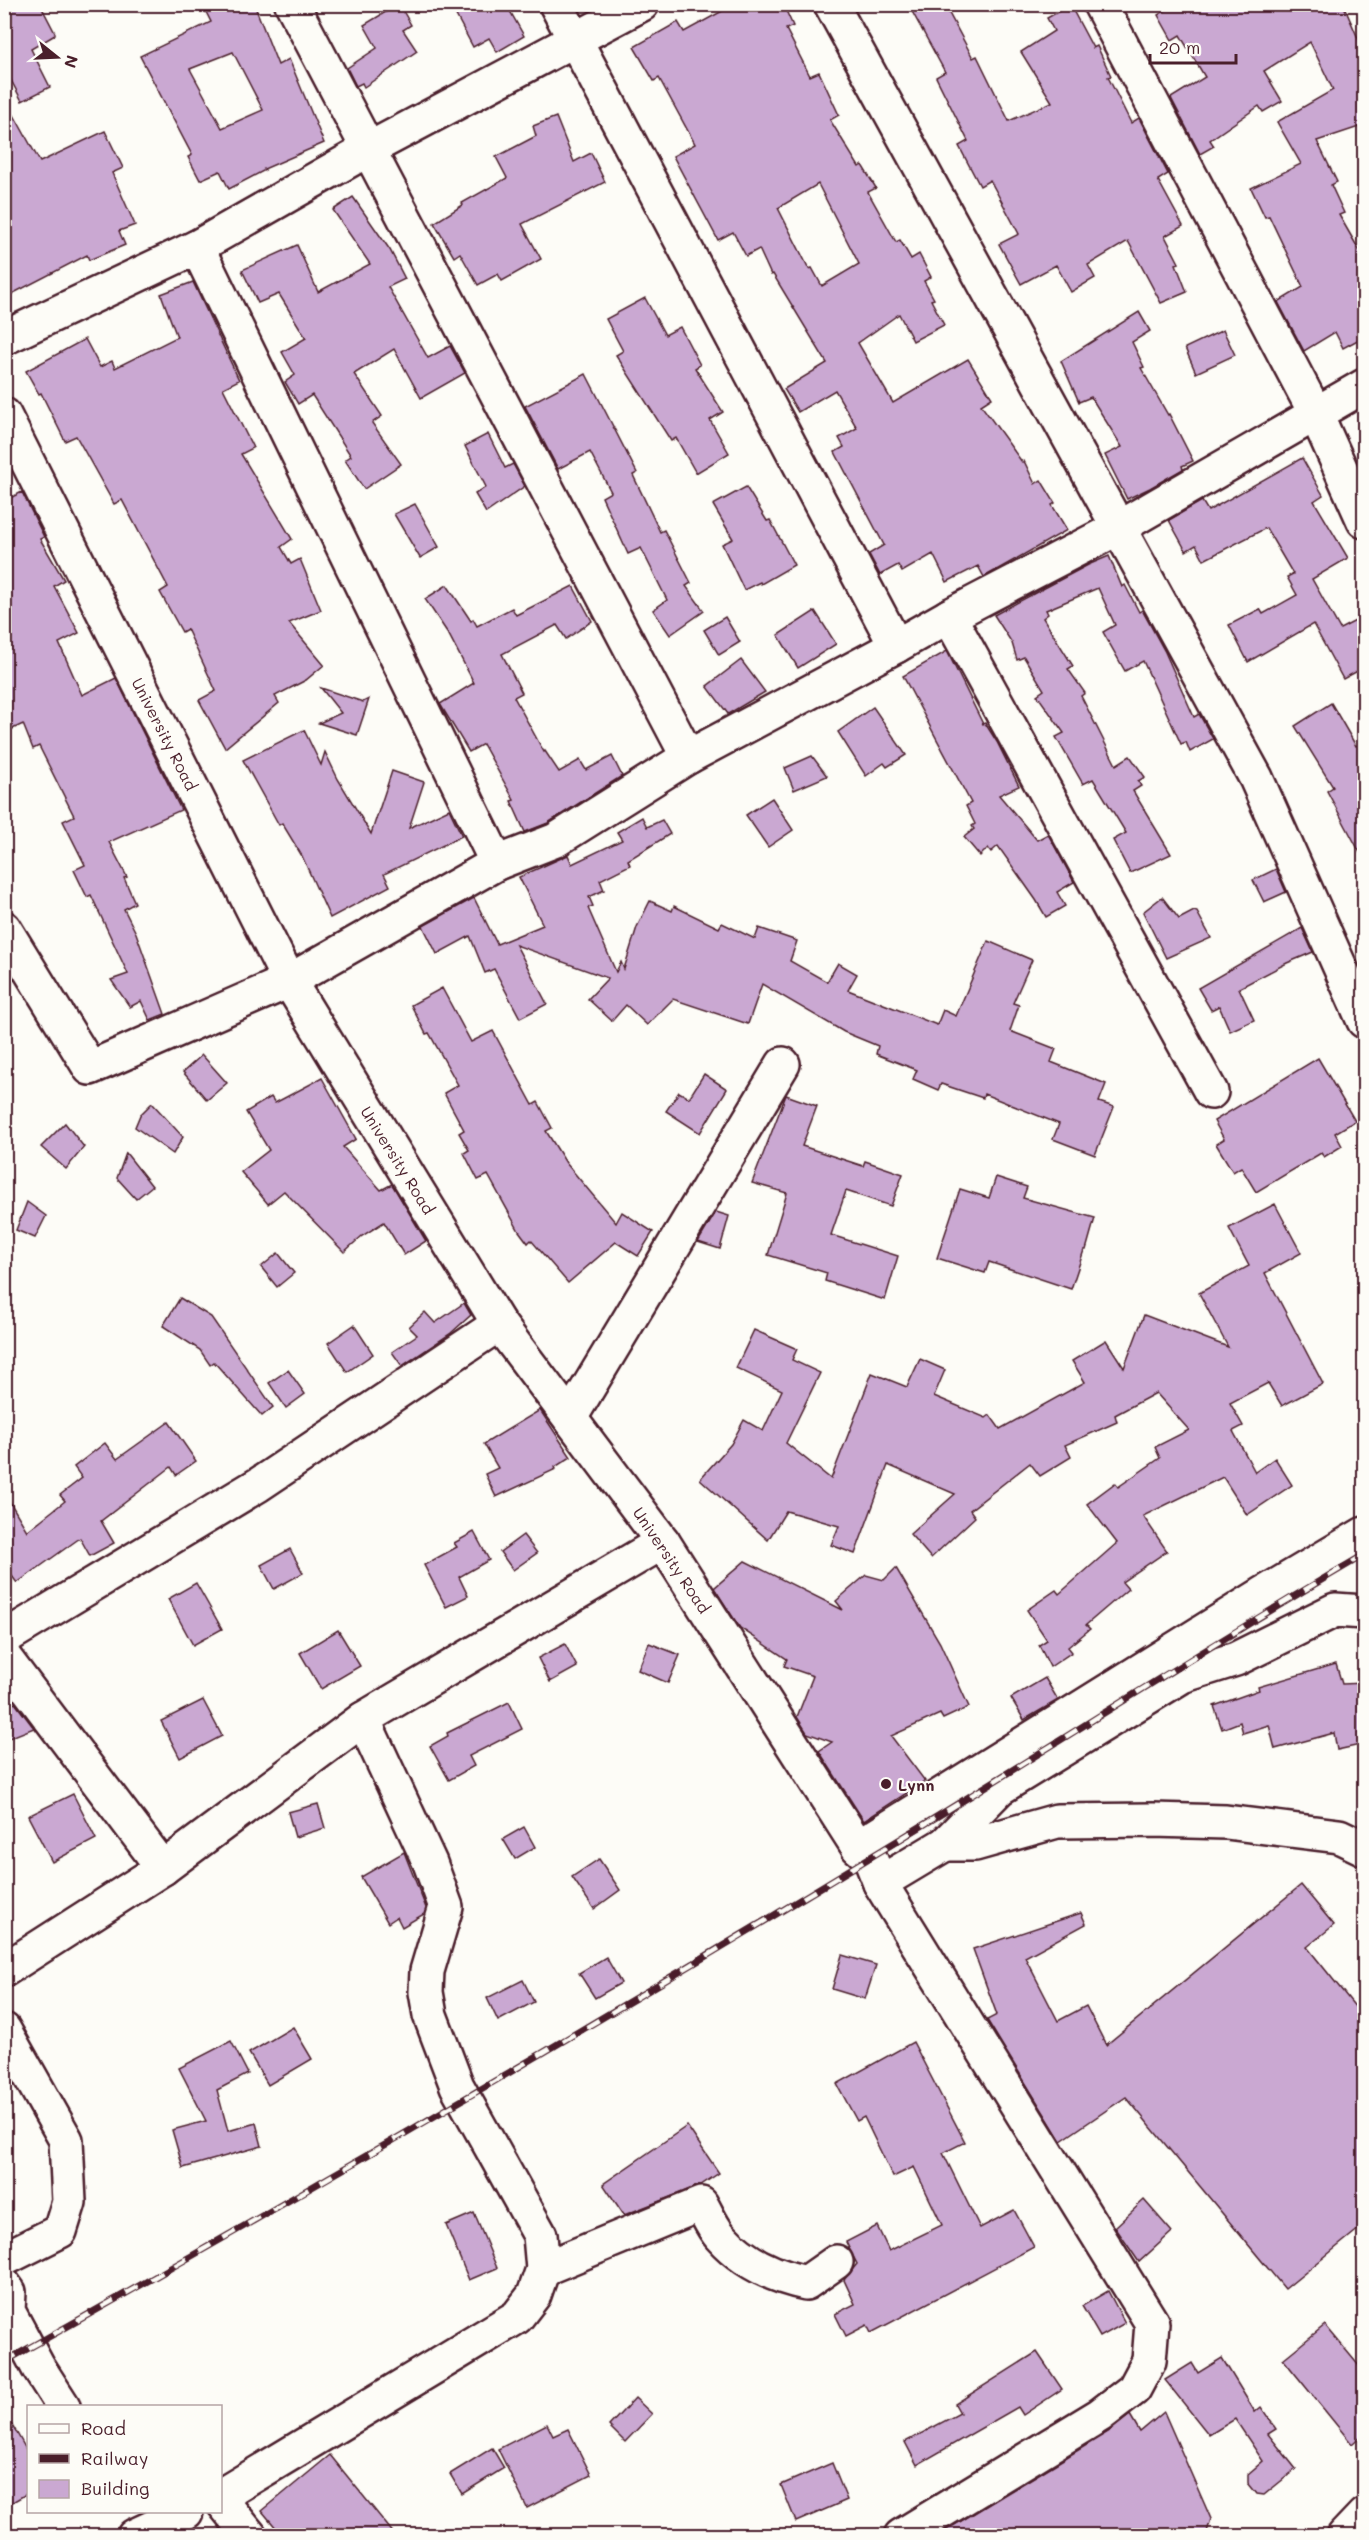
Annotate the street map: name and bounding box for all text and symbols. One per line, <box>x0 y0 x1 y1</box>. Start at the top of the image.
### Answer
north arrow <box>27 27 87 87</box>
scale bar <box>1150 27 1236 65</box>
text: 20 m <box>1159 35 1200 59</box>
text: N <box>60 53 84 71</box>
street label: University Road <box>128 674 202 794</box>
street label: University Road <box>356 1102 440 1218</box>
street label: University Road <box>629 1503 715 1617</box>
place label: Lynn <box>898 1774 934 1795</box>
marker: Lynn <box>879 1777 893 1791</box>
legend <box>27 2405 222 2513</box>
text: Road <box>81 2416 126 2440</box>
text: Railway <box>81 2446 148 2470</box>
text: Building <box>81 2476 149 2500</box>

